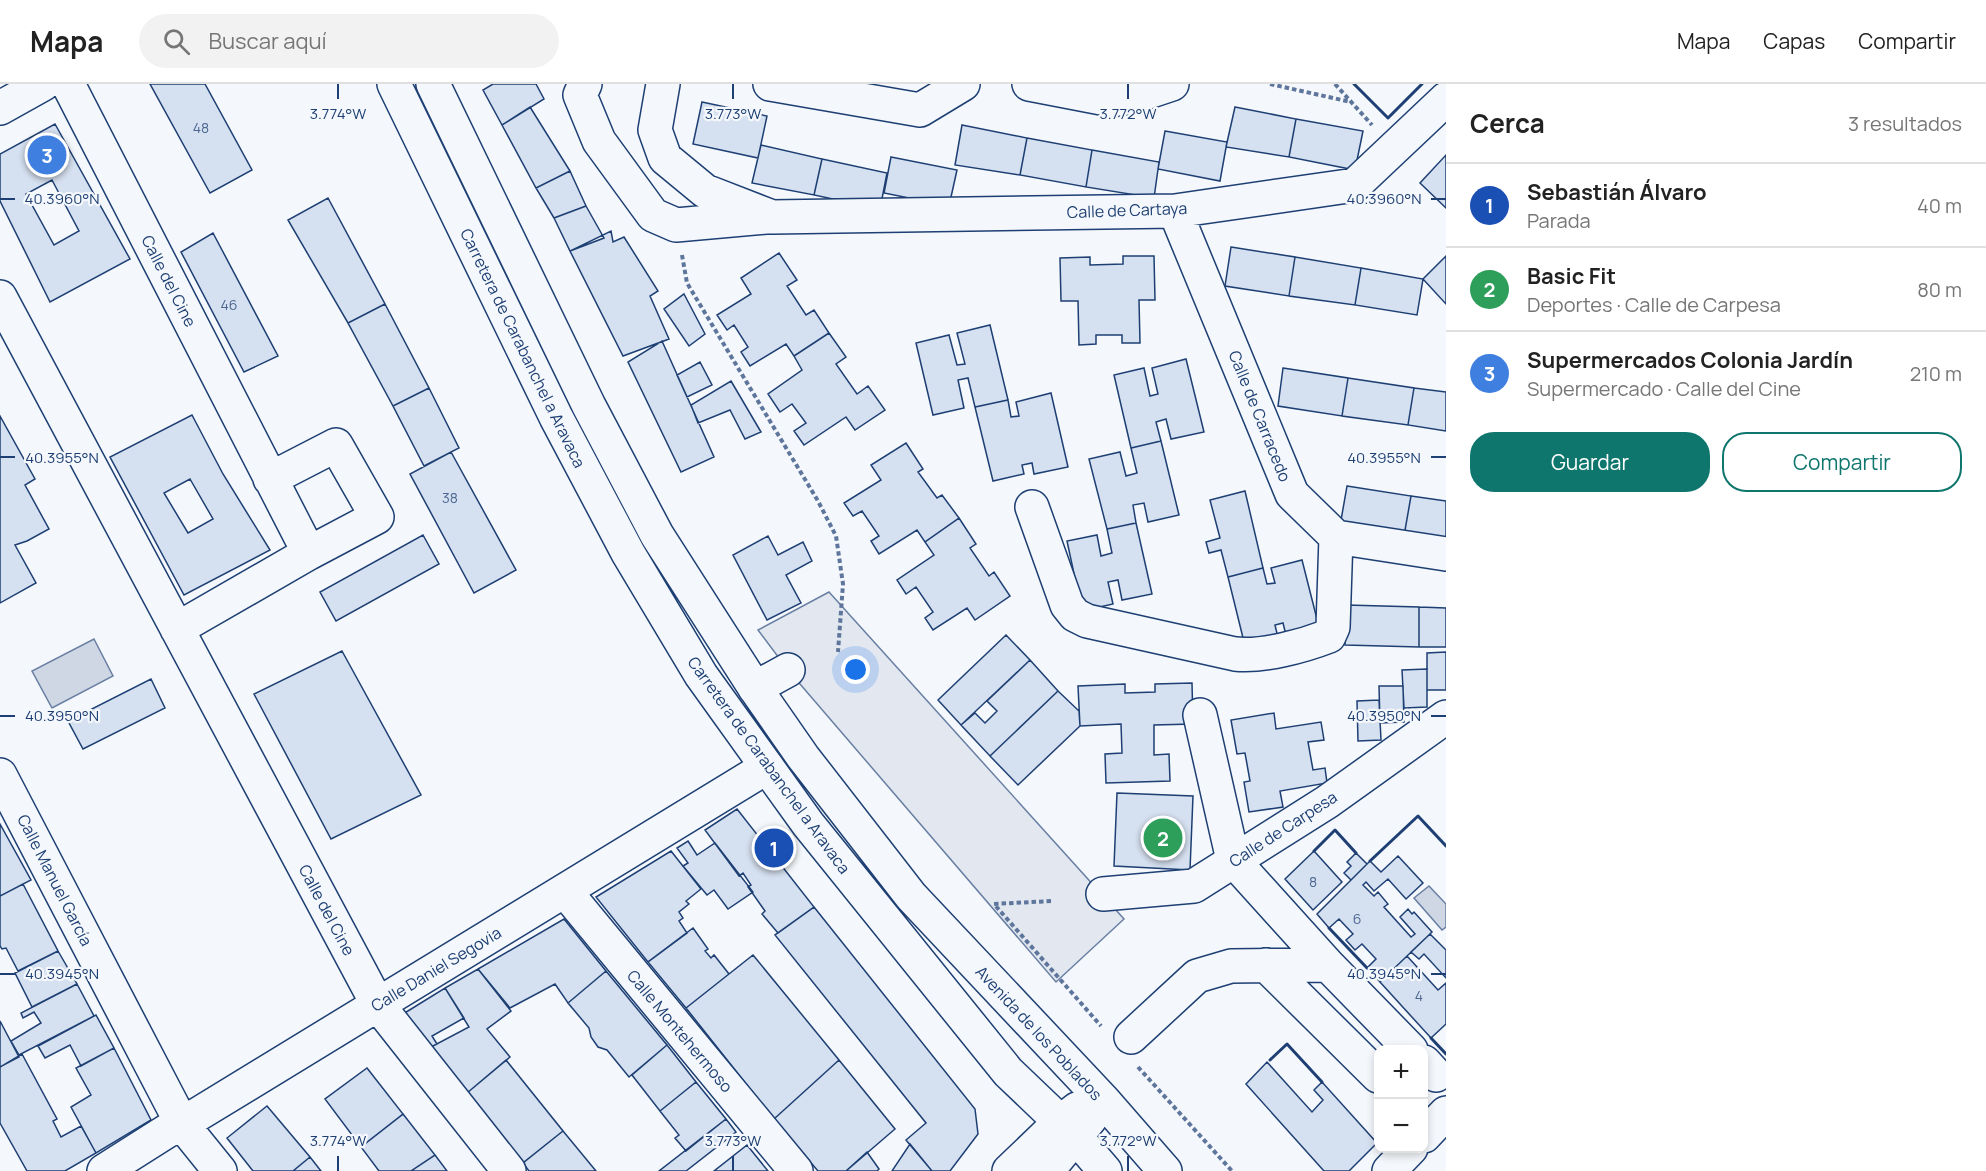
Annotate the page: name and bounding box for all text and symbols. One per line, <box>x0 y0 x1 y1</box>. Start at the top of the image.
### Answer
search box <box>139 14 559 68</box>
text: Mapa <box>30 22 103 60</box>
icon: search <box>160 25 193 58</box>
text: Buscar aquí <box>208 26 327 56</box>
text: Mapa <box>1677 27 1730 55</box>
text: Capas <box>1763 27 1825 55</box>
text: Compartir <box>1858 27 1956 55</box>
text: 3.774°W <box>310 103 366 124</box>
text: 3.773°W <box>705 103 761 124</box>
text: 3.772°W <box>1100 103 1156 124</box>
text: Cerca <box>1470 105 1545 141</box>
text: 3 resultados <box>1848 110 1962 137</box>
house number: 48 <box>193 118 209 137</box>
pin: 3 <box>28 132 66 178</box>
text: Sebastián Álvaro <box>1527 177 1707 207</box>
text: 40.3960°N <box>25 188 99 209</box>
text: 40.3960°N <box>1347 188 1421 209</box>
text: 1 <box>1485 192 1494 219</box>
text: 40 m <box>1917 192 1962 219</box>
street label: Calle de Cartaya <box>1066 197 1188 223</box>
text: Parada <box>1527 207 1591 234</box>
street label: Carretera de Carabanchel a Aravaca <box>455 225 591 471</box>
street label: Calle del Cine <box>136 231 202 331</box>
text: Basic Fit <box>1527 261 1616 291</box>
text: 2 <box>1484 276 1495 303</box>
text: 80 m <box>1917 276 1962 303</box>
text: Deportes · Calle de Carpesa <box>1527 291 1781 318</box>
house number: 46 <box>221 295 237 314</box>
text: Supermercados Colonia Jardín <box>1527 345 1853 375</box>
street label: Calle de Carracedo <box>1224 347 1296 485</box>
text: 3 <box>1484 360 1495 387</box>
text: 210 m <box>1910 360 1962 387</box>
text: Supermercado · Calle del Cine <box>1527 375 1801 402</box>
button: Guardar <box>1470 432 1710 492</box>
button: Compartir <box>1722 432 1962 492</box>
text: 40.3955°N <box>25 447 99 468</box>
text: 40.3955°N <box>1347 447 1421 468</box>
house number: 38 <box>442 488 458 507</box>
street label: Carretera de Carabanchel a Aravaca <box>683 652 855 878</box>
your location <box>841 655 870 684</box>
text: 40.3950°N <box>25 705 99 726</box>
text: 40.3950°N <box>1347 705 1421 726</box>
street label: Calle de Carpesa <box>1225 786 1341 872</box>
street label: Calle Manuel García <box>12 810 98 950</box>
pin: 2 <box>1144 816 1182 861</box>
pin: 1 <box>754 826 794 870</box>
street label: Calle del Cine <box>294 861 360 959</box>
house number: 8 <box>1309 872 1317 891</box>
house number: 6 <box>1353 909 1361 928</box>
street label: Calle Daniel Segovia <box>367 921 505 1017</box>
street label: Avenida de los Poblados <box>971 961 1107 1105</box>
text: 40.3945°N <box>25 963 99 984</box>
text: 40.3945°N <box>1347 963 1421 984</box>
street label: Calle Montehermoso <box>622 965 738 1097</box>
house number: 4 <box>1415 986 1423 1005</box>
map controls <box>1374 1045 1428 1153</box>
button: + <box>1374 1045 1428 1099</box>
button: − <box>1374 1099 1428 1153</box>
text: 3.774°W <box>310 1130 366 1151</box>
text: 3.773°W <box>705 1130 761 1151</box>
text: 3.772°W <box>1100 1130 1156 1151</box>

